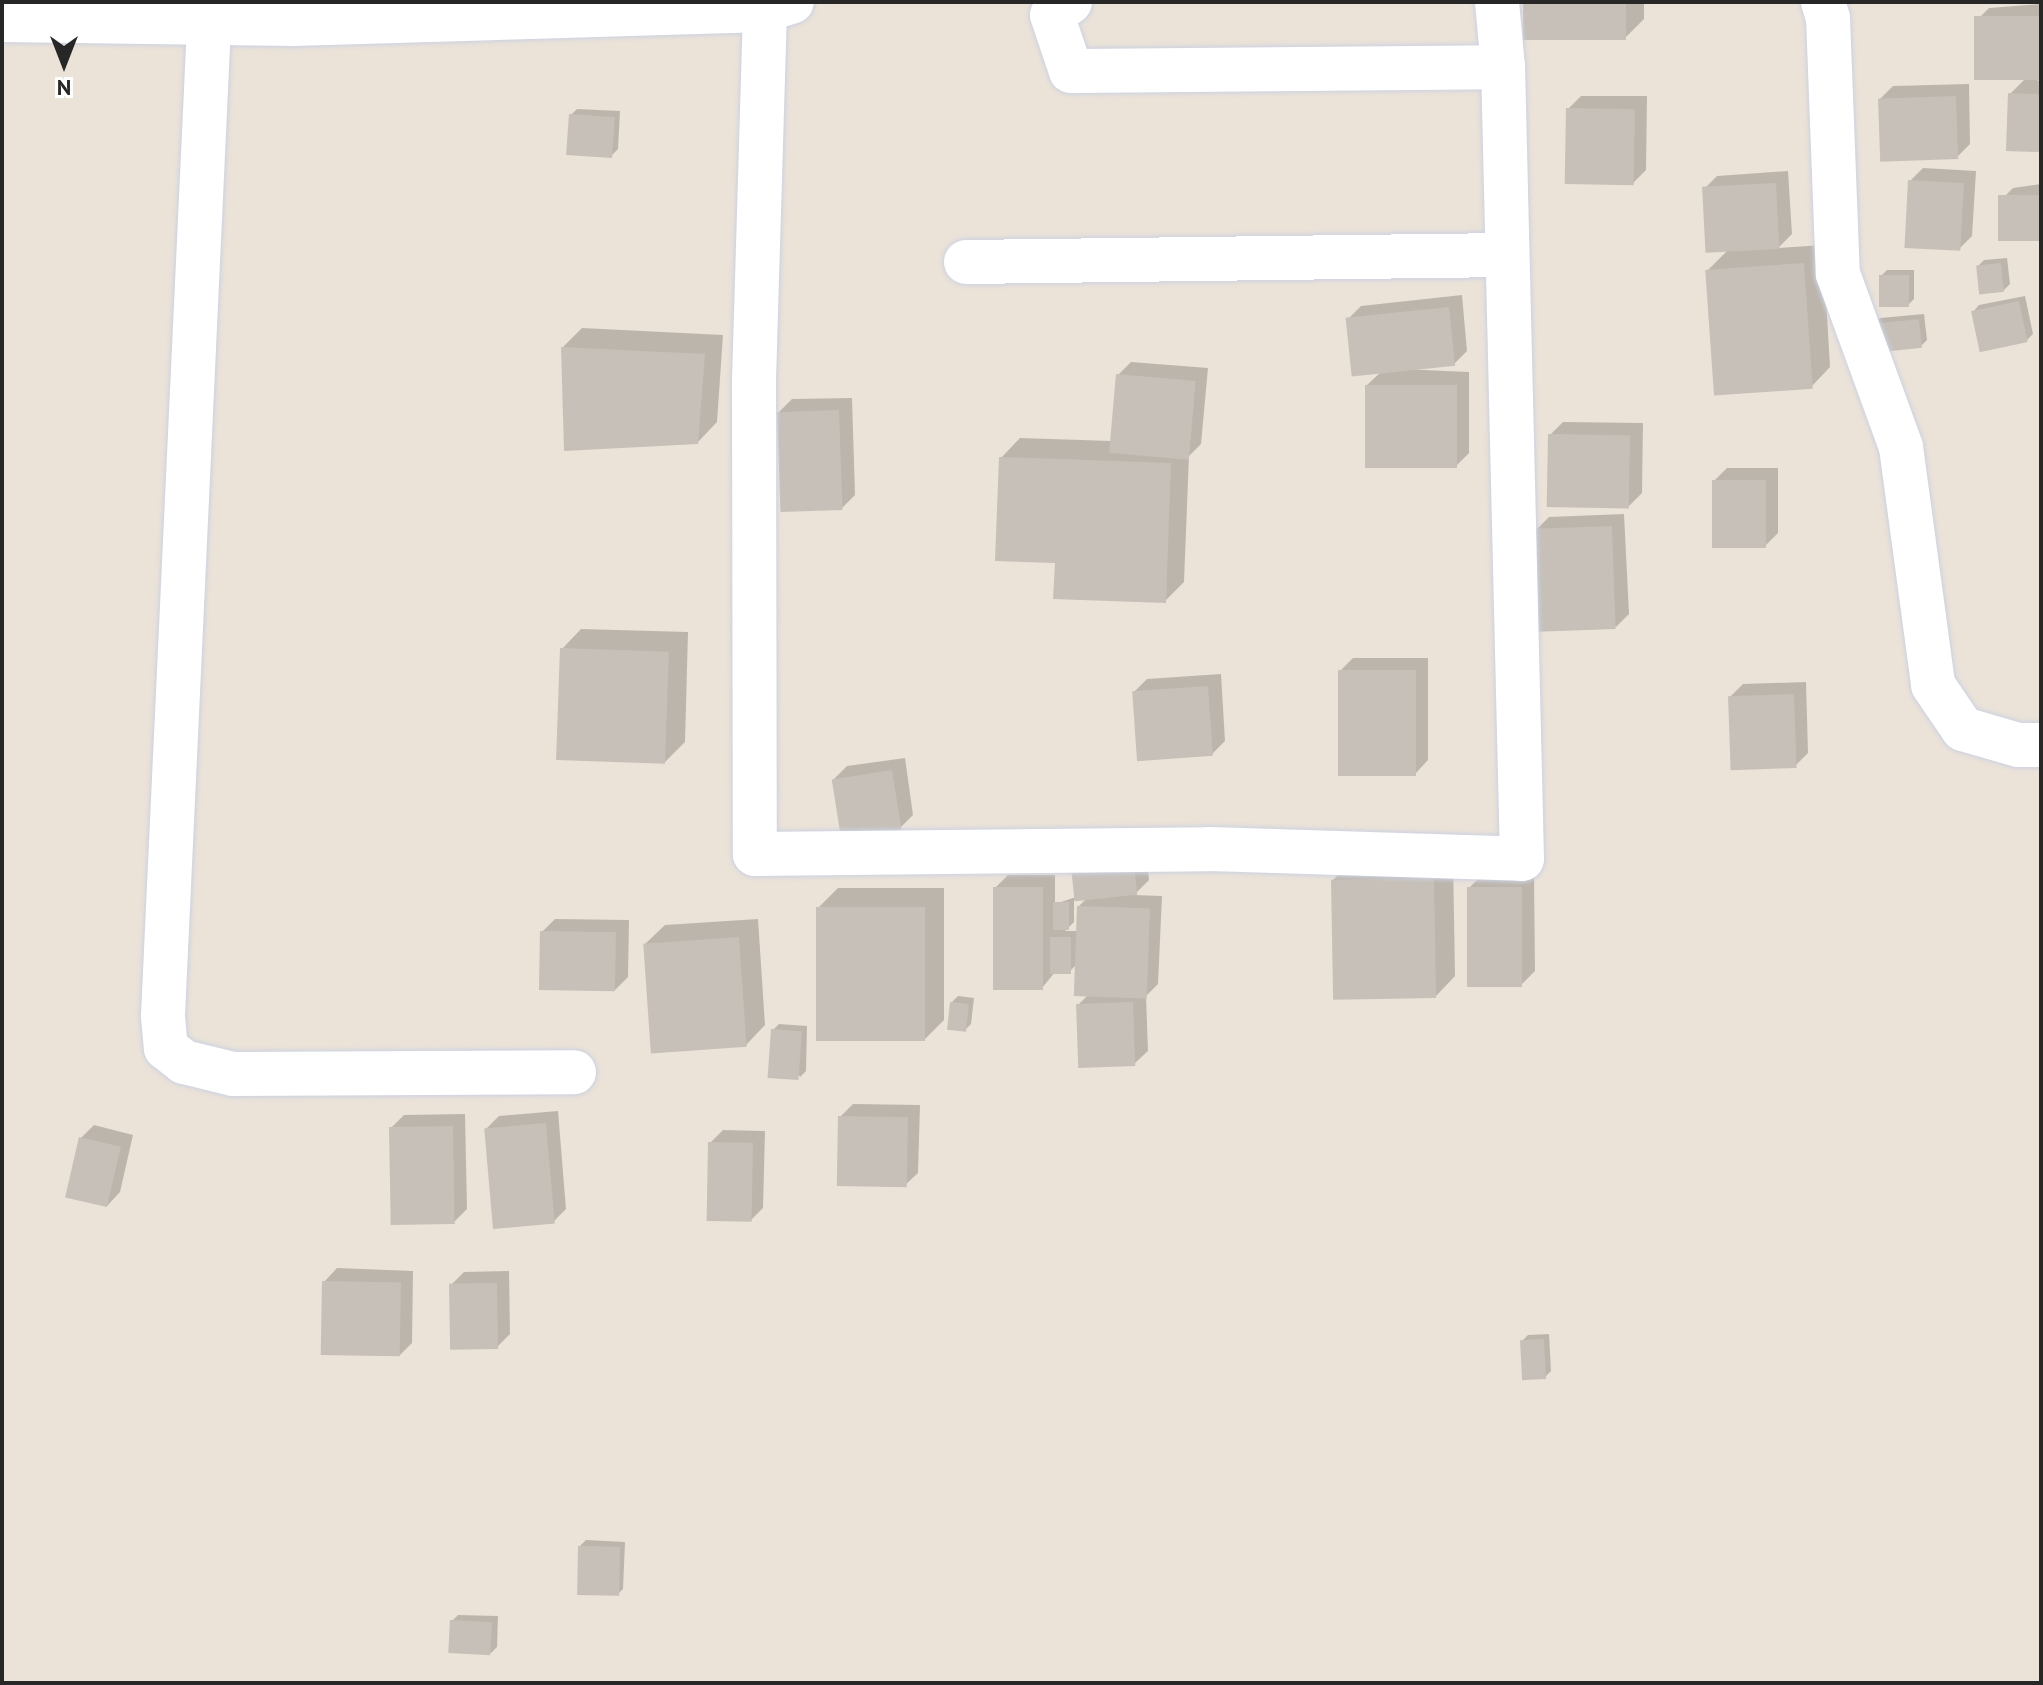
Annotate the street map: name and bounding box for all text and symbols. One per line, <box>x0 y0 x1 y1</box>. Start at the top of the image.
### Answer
north arrow <box>24 24 104 104</box>
text: N <box>57 74 71 102</box>

